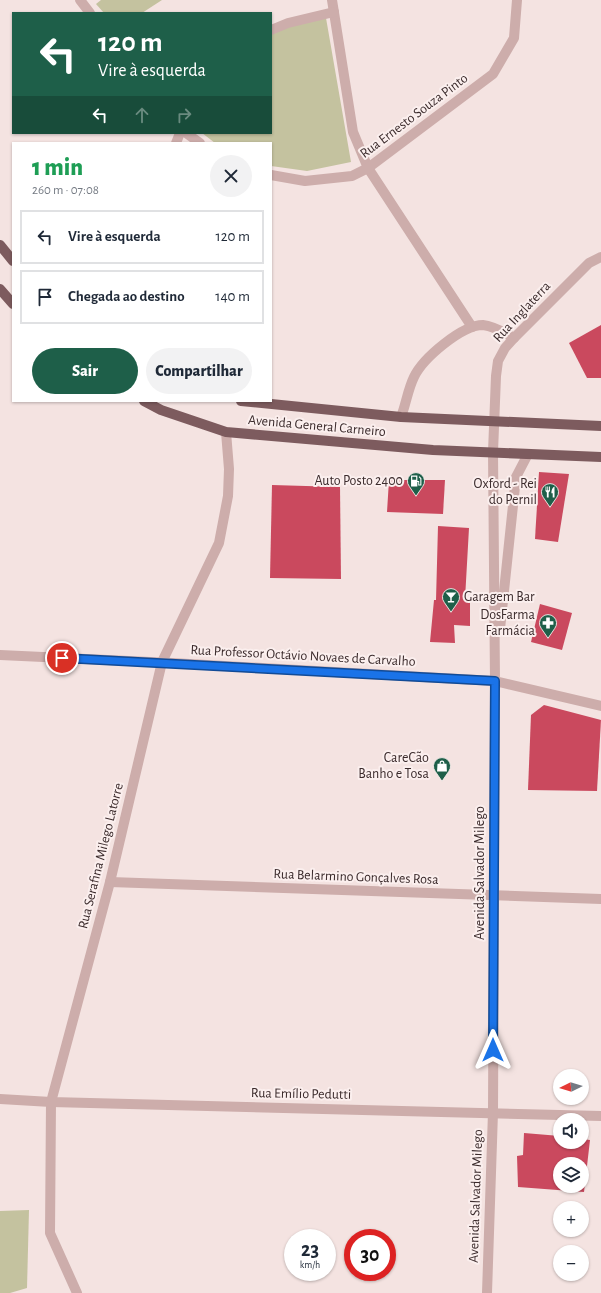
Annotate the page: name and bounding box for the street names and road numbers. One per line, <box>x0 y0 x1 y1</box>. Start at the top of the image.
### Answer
street label: Rua Ernesto Souza Pinto <box>358 71 471 161</box>
street label: Rua Inglaterra <box>491 279 554 345</box>
street label: Avenida General Carneiro <box>248 413 387 439</box>
street label: Rua Professor Octávio Novaes de Carvalho <box>190 643 416 669</box>
street label: Rua Serafina Milego Latorre <box>76 782 126 930</box>
street label: Avenida Salvador Milego <box>473 806 487 940</box>
street label: Rua Belarmino Gonçalves Rosa <box>273 867 439 887</box>
street label: Rua Emílio Pedutti <box>251 1086 351 1102</box>
street label: Avenida Salvador Milego <box>467 1129 485 1263</box>

